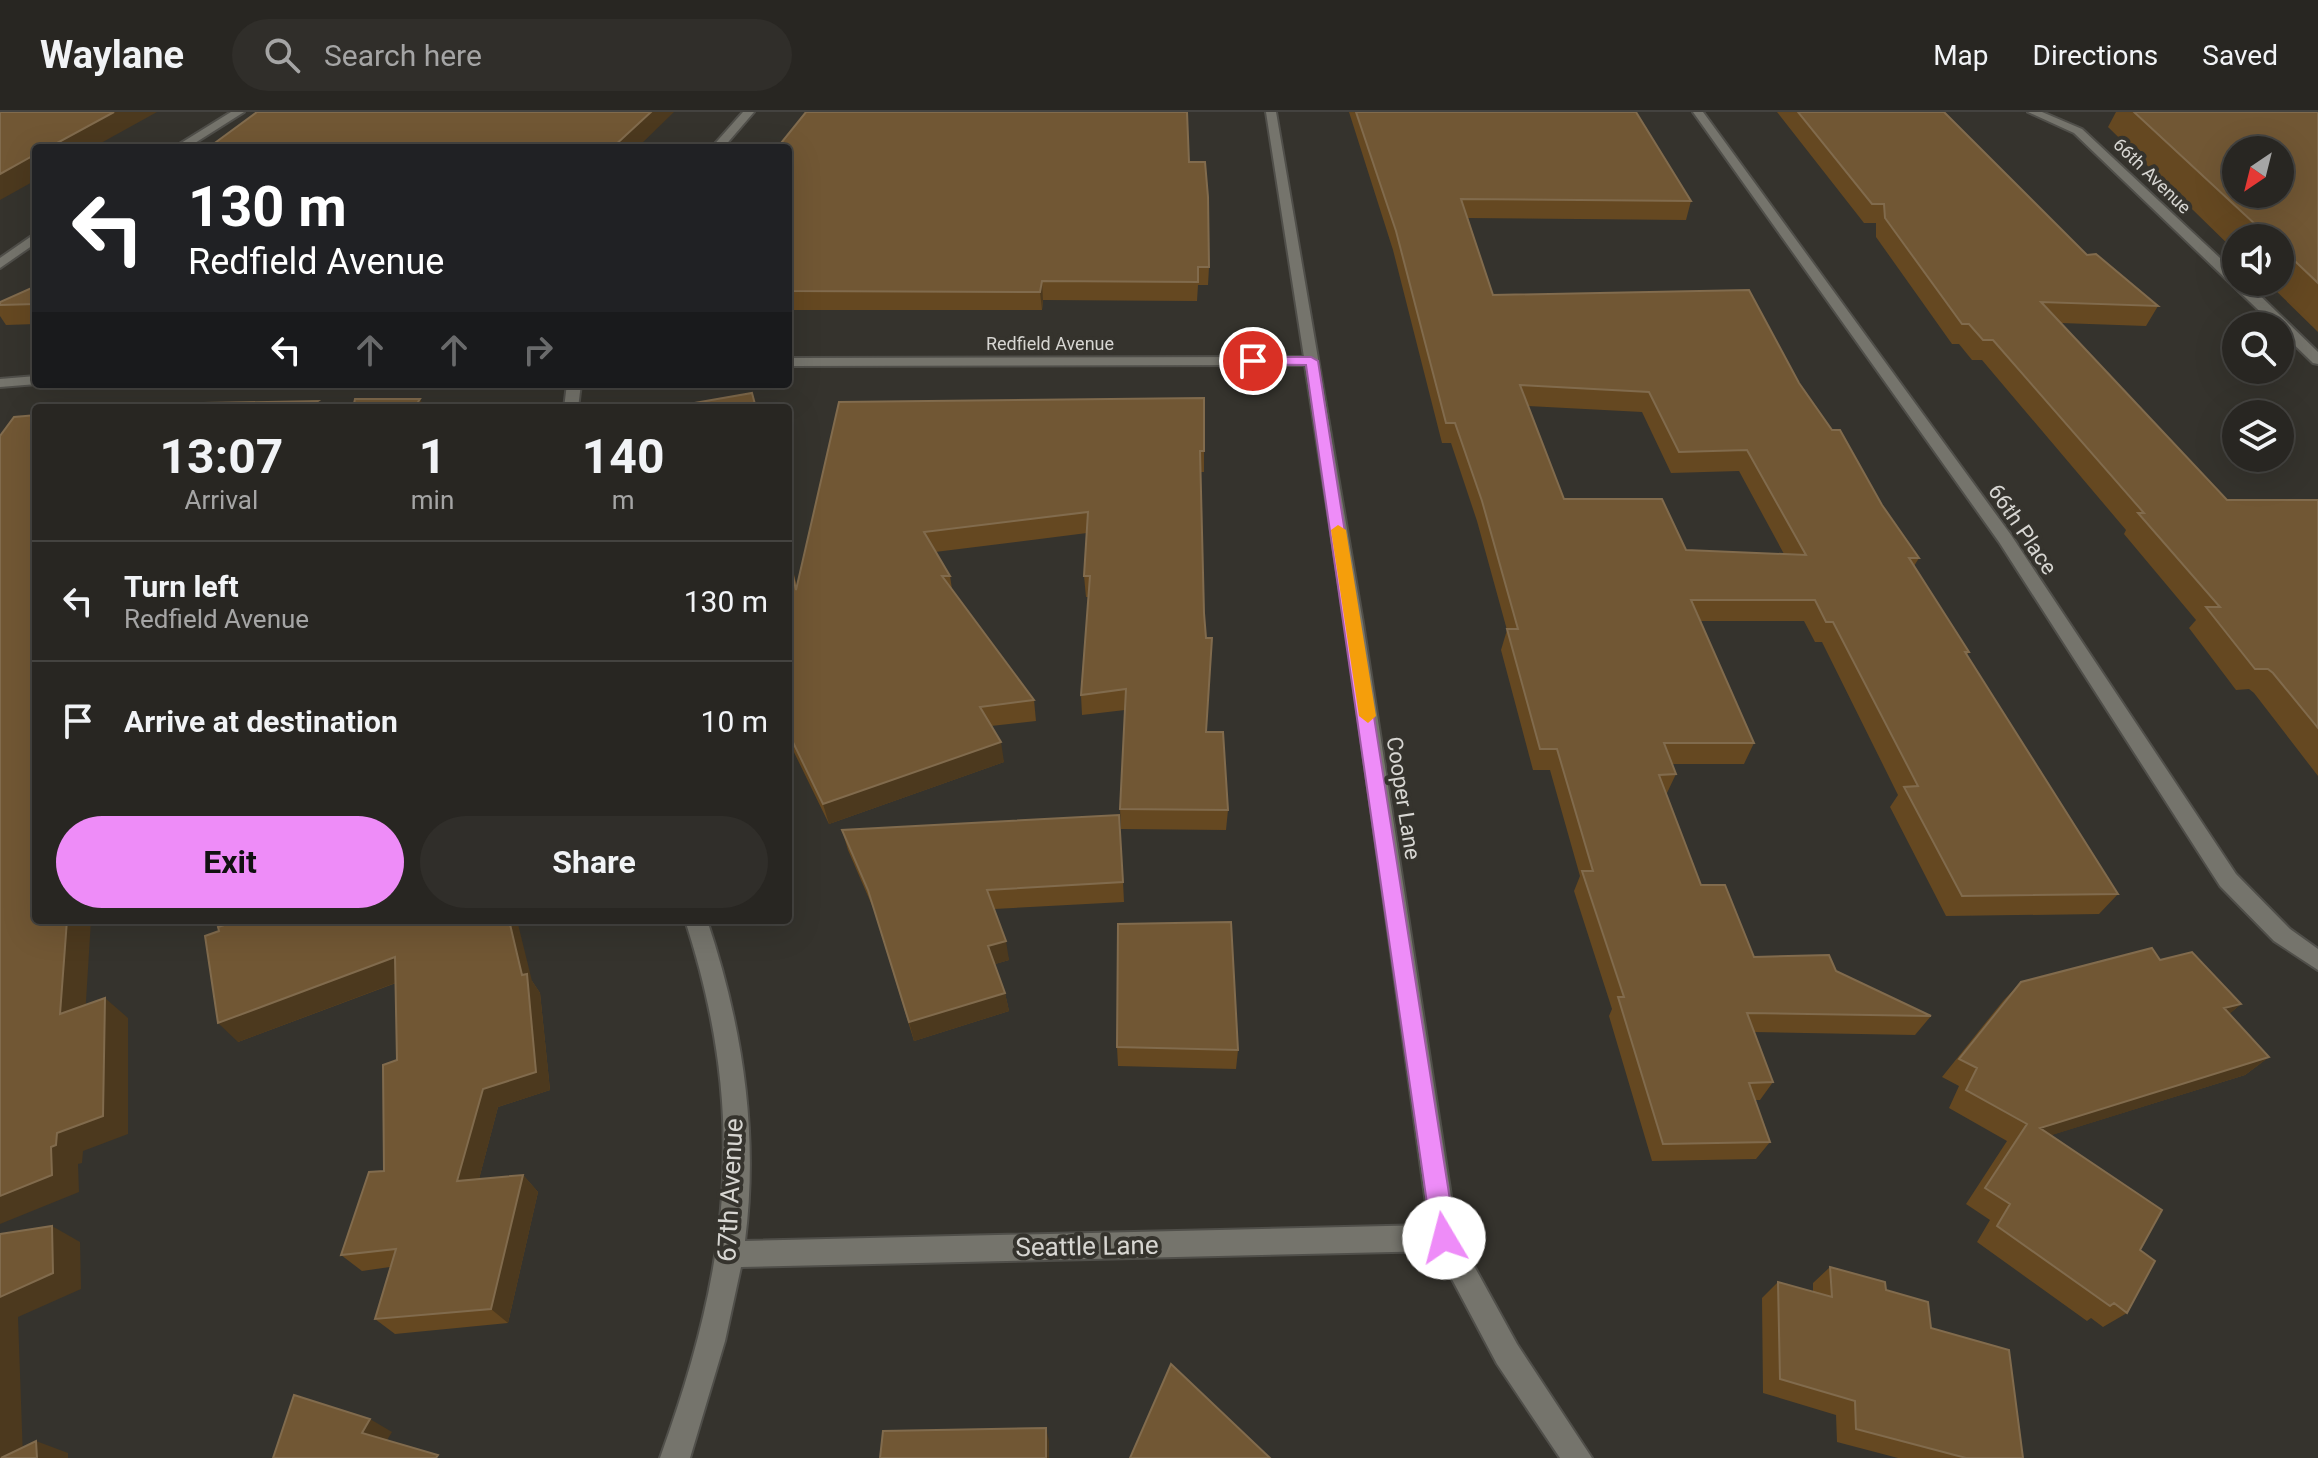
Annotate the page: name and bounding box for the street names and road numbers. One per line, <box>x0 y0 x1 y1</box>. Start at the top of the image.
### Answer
street label: 66th Avenue <box>2109 134 2195 218</box>
street label: Redfield Avenue <box>986 333 1114 354</box>
street label: 66th Place <box>1983 479 2062 579</box>
street label: Cooper Lane <box>1381 735 1426 861</box>
street label: 67th Avenue <box>711 1118 749 1262</box>
street label: Seattle Lane <box>1015 1230 1159 1262</box>

